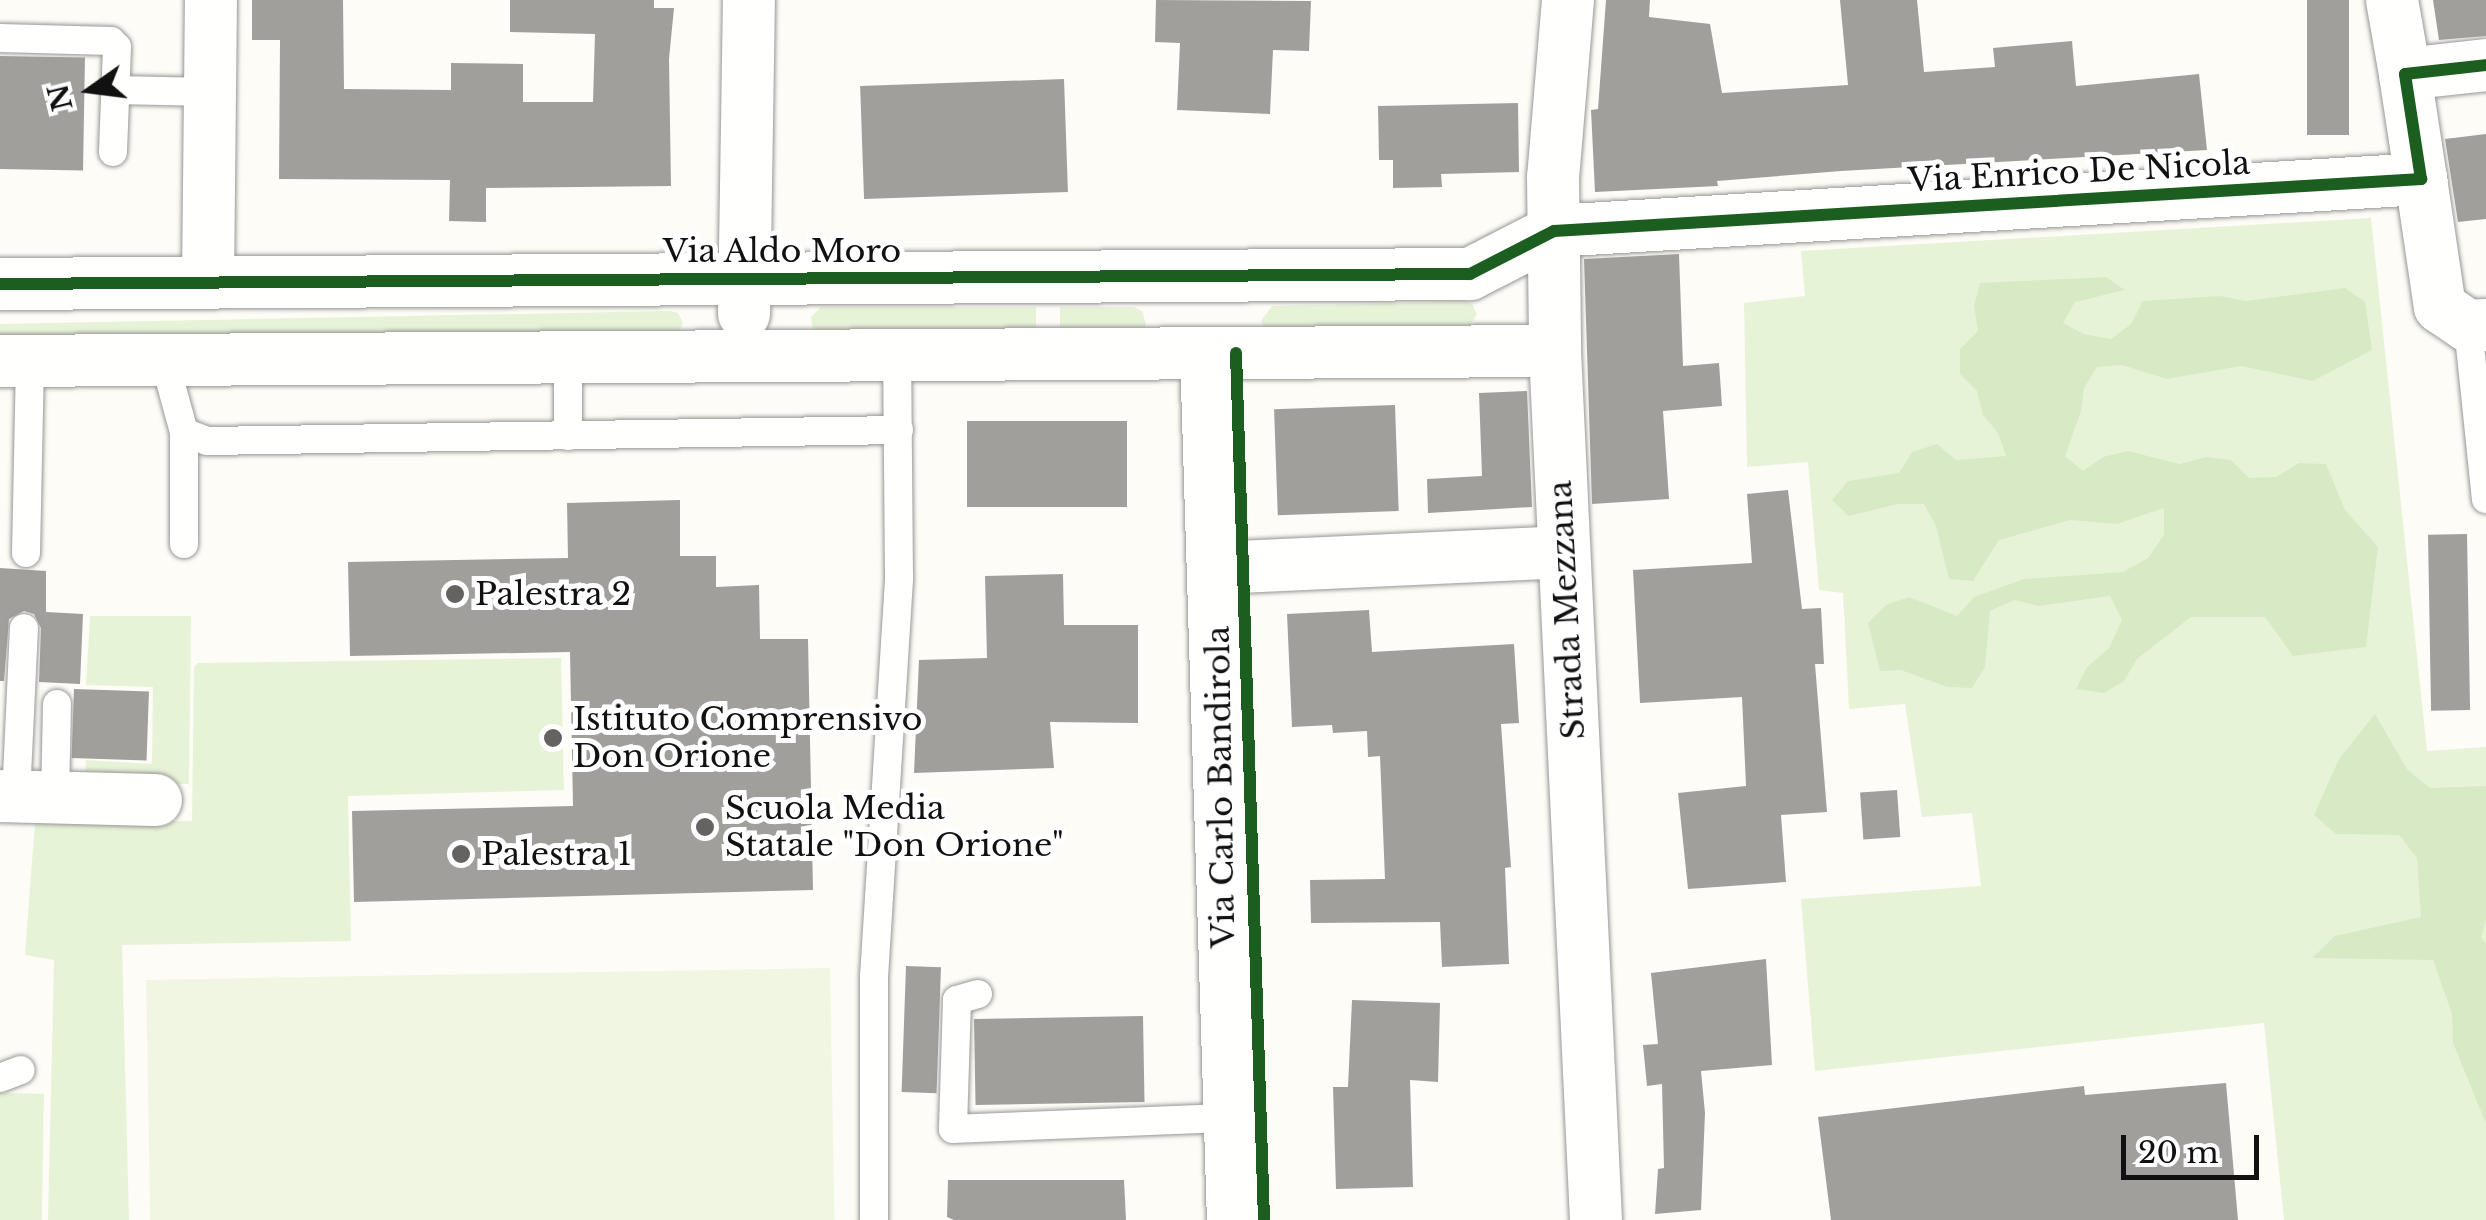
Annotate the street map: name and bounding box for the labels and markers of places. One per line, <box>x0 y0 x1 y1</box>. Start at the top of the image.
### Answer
place label: Palestra 2 <box>475 575 632 613</box>
marker: Palestra 2 <box>444 583 466 605</box>
place label: Istituto Comprensivo Don Orione <box>573 701 922 776</box>
marker: Istituto Comprensivo Don Orione <box>542 727 564 749</box>
place label: Scuola Media Statale "Don Orione" <box>725 790 1064 865</box>
marker: Scuola Media Statale "Don Orione" <box>694 816 716 838</box>
place label: Palestra 1 <box>481 835 632 873</box>
marker: Palestra 1 <box>450 843 472 865</box>

